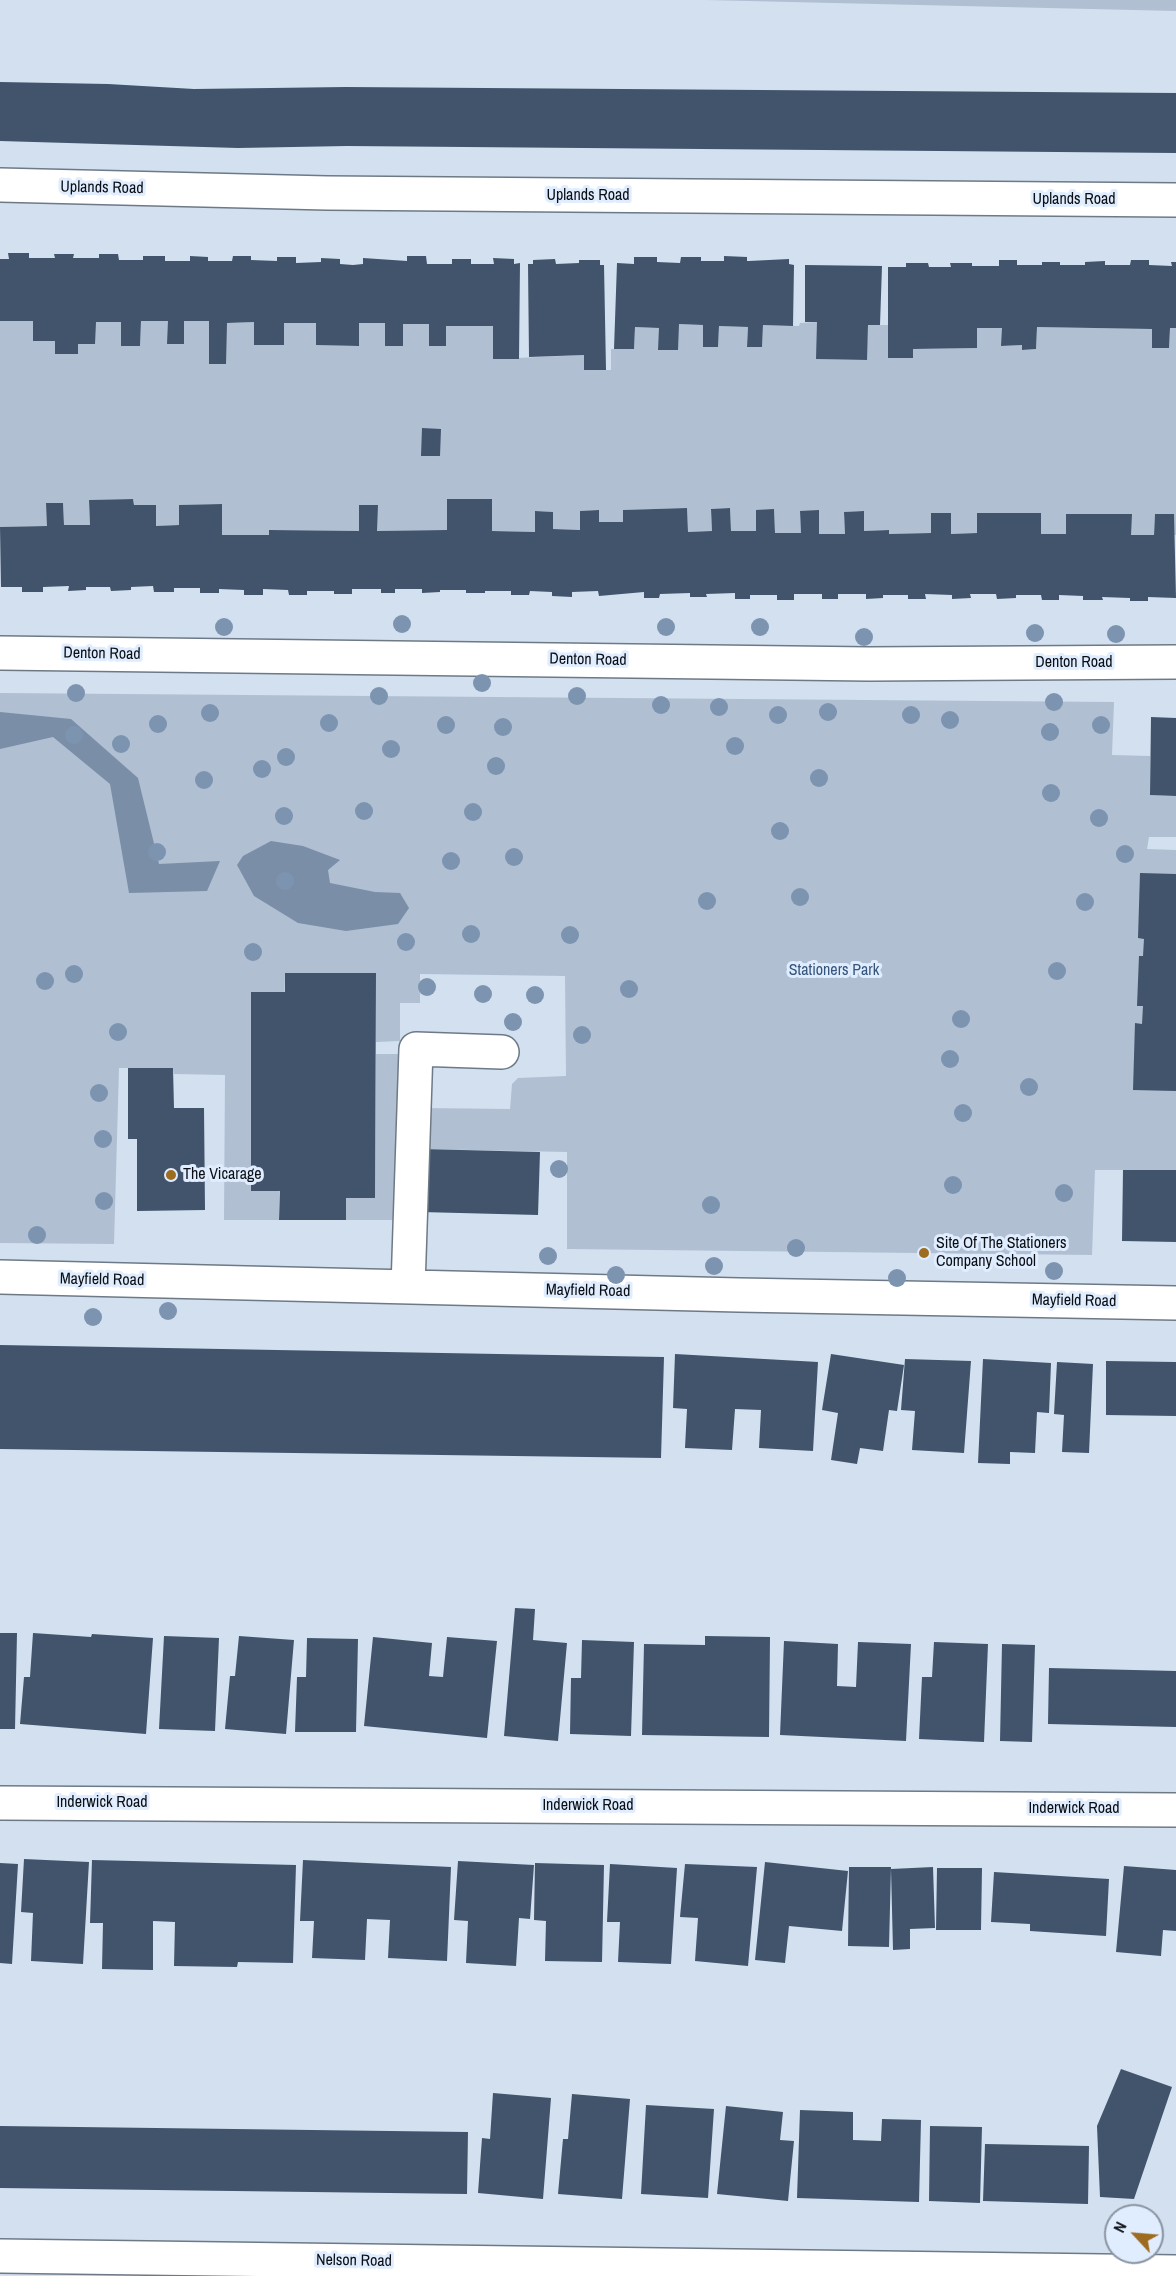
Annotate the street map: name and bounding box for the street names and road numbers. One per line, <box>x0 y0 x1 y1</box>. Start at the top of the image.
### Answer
street label: Uplands Road <box>60 178 144 198</box>
street label: Uplands Road <box>546 186 630 206</box>
street label: Uplands Road <box>1032 190 1116 210</box>
street label: Denton Road <box>63 644 141 664</box>
street label: Denton Road <box>549 650 627 670</box>
street label: Denton Road <box>1035 653 1113 673</box>
street label: Mayfield Road <box>60 1270 144 1290</box>
street label: Mayfield Road <box>546 1281 630 1301</box>
street label: Mayfield Road <box>1032 1291 1116 1311</box>
street label: Inderwick Road <box>56 1793 148 1813</box>
street label: Inderwick Road <box>542 1796 634 1816</box>
street label: Inderwick Road <box>1028 1799 1120 1819</box>
street label: Nelson Road <box>316 2251 392 2271</box>

